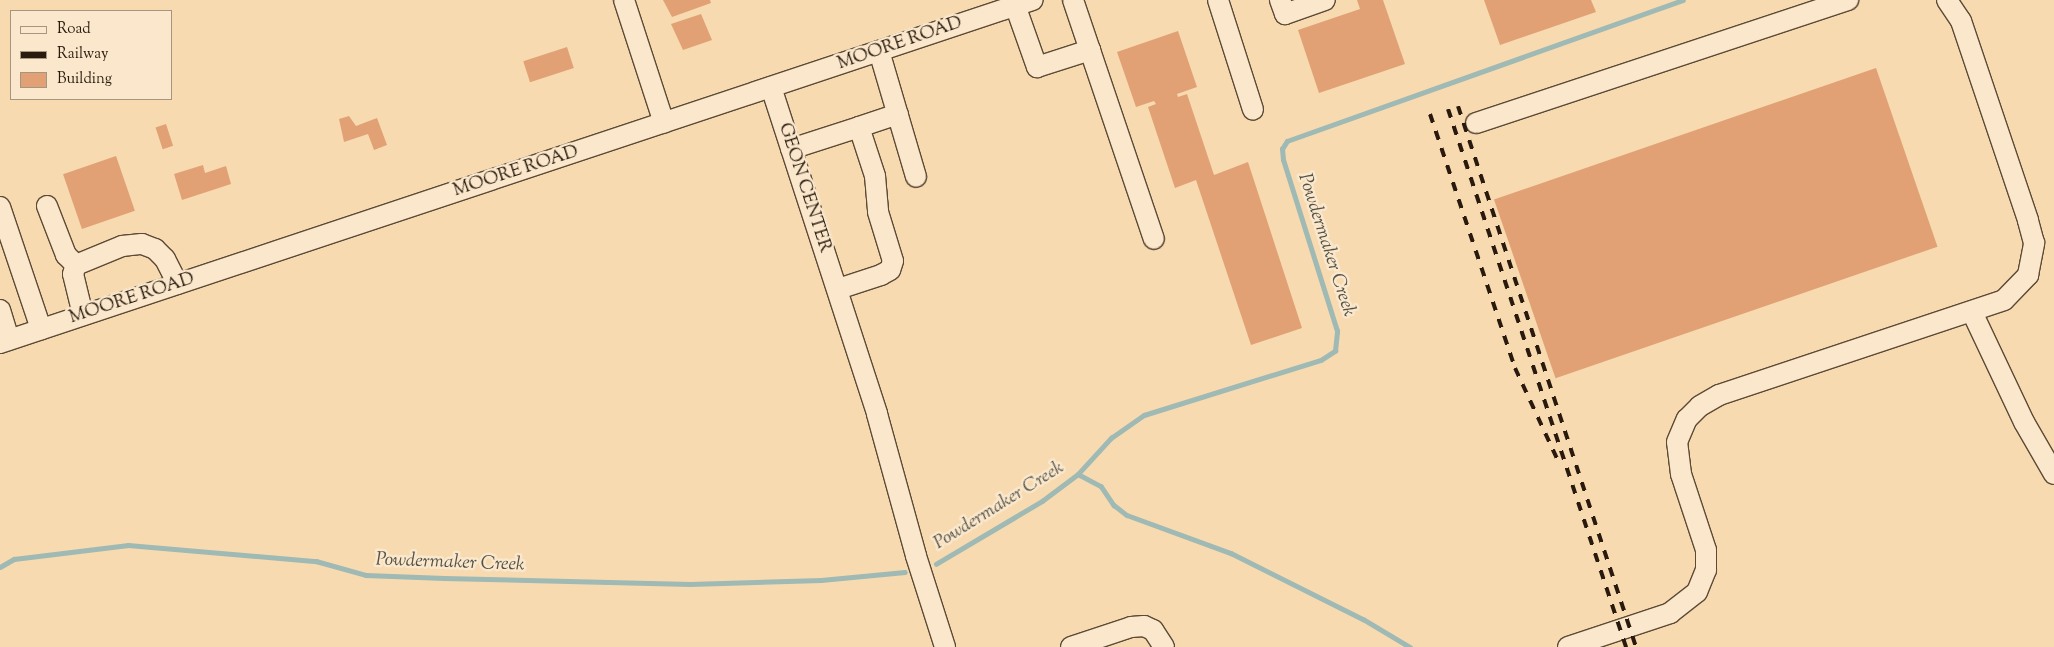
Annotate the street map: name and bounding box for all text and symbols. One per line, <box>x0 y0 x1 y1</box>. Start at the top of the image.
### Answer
legend <box>10 10 172 100</box>
street label: MOORE ROAD <box>835 13 965 75</box>
text: Road <box>57 19 91 40</box>
text: Railway <box>57 44 108 65</box>
text: Building <box>57 69 112 90</box>
street label: GEON CENTER <box>773 120 835 256</box>
street label: MOORE ROAD <box>451 142 581 202</box>
water label: Powdermaker Creek <box>1292 171 1360 319</box>
street label: MOORE ROAD <box>67 269 197 329</box>
water label: Powdermaker Creek <box>930 457 1068 555</box>
water label: Powdermaker Creek <box>375 549 525 577</box>

